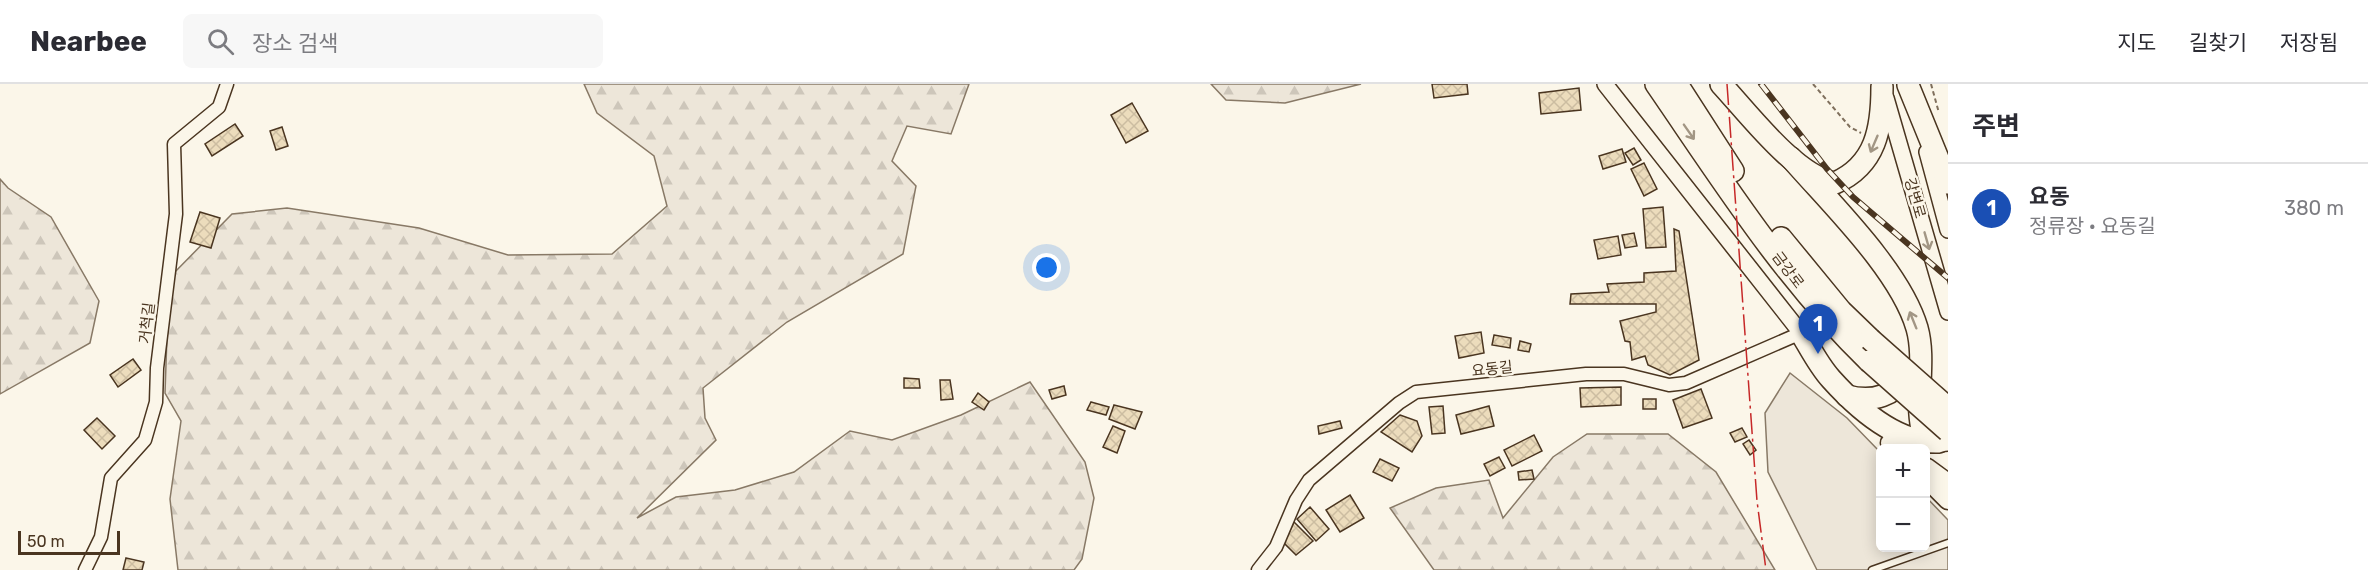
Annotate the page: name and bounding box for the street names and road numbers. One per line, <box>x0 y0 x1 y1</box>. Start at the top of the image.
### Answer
street label: 강변로 <box>1901 176 1929 220</box>
street label: 금강로 <box>1768 248 1808 292</box>
street label: 거척길 <box>136 301 158 345</box>
street label: 요동길 <box>1470 358 1514 380</box>

